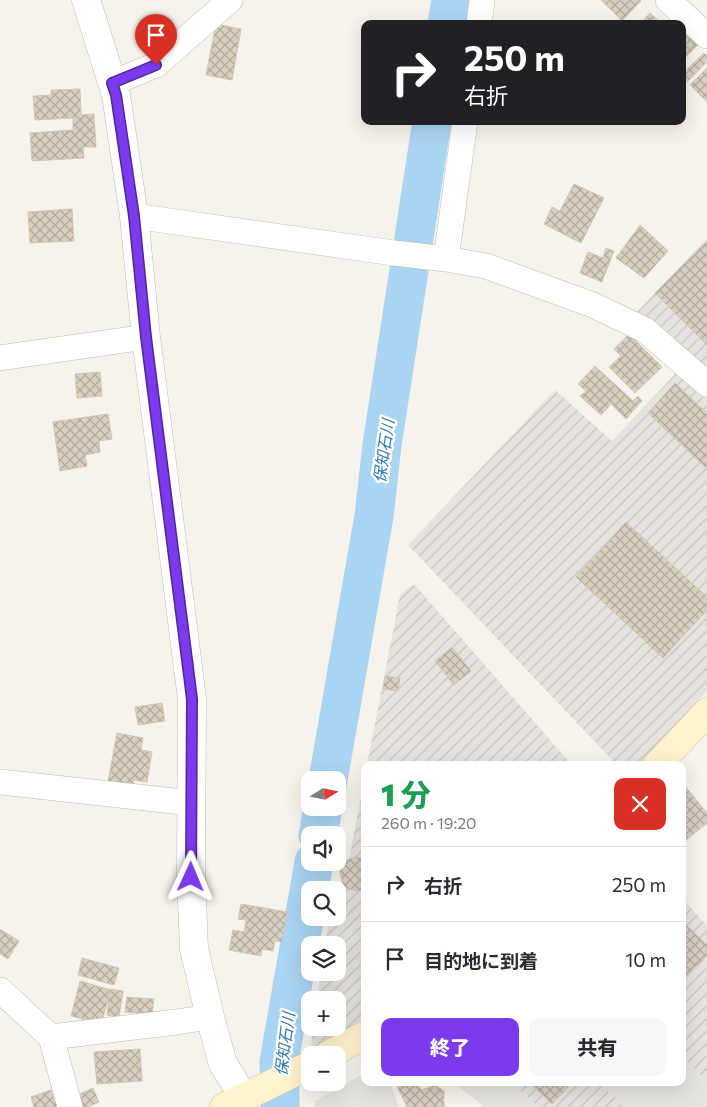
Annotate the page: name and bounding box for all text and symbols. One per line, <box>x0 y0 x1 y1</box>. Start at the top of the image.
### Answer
pin <box>135 14 177 65</box>
icon: arrive <box>142 21 170 49</box>
text: 250 m <box>464 35 565 78</box>
icon: right <box>381 40 446 105</box>
text: 右折 <box>464 82 508 109</box>
water label: 保知石川 <box>369 416 397 484</box>
north arrow <box>301 771 346 816</box>
map controls <box>301 771 346 1091</box>
text: 1 分 <box>381 775 431 812</box>
button: close <box>614 778 666 830</box>
text: 260 m · 19:20 <box>381 813 477 832</box>
button: sound <box>301 826 346 871</box>
position arrow <box>164 850 216 902</box>
icon: right <box>381 870 409 898</box>
text: 250 m <box>612 873 666 896</box>
text: 右折 <box>424 874 462 897</box>
button: search <box>301 881 346 926</box>
button: layers <box>301 936 346 981</box>
icon: arrive <box>381 945 409 973</box>
text: 10 m <box>625 948 666 971</box>
text: 目的地に到着 <box>424 949 538 972</box>
button: + <box>301 991 346 1036</box>
water label: 保知石川 <box>271 1009 298 1077</box>
button: 終了 <box>381 1018 519 1076</box>
button: 共有 <box>529 1018 666 1076</box>
button: − <box>301 1046 346 1091</box>

